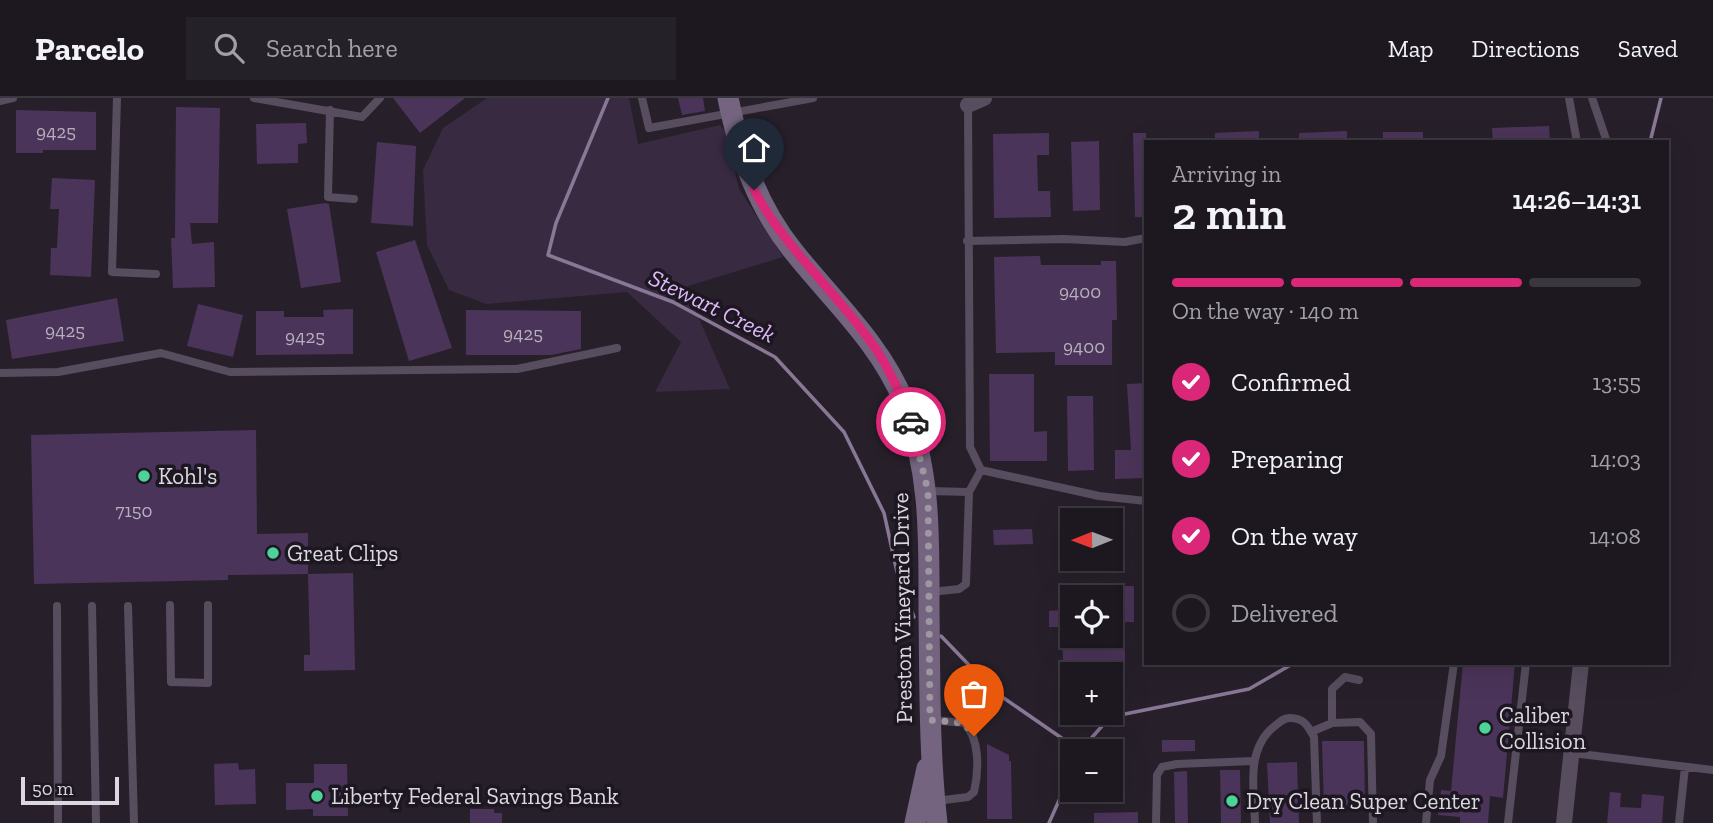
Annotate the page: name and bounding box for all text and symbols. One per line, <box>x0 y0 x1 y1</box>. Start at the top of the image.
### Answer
search box <box>186 17 676 80</box>
text: Parcelo <box>35 29 144 68</box>
icon: search <box>210 29 248 67</box>
text: Search here <box>266 32 398 64</box>
text: Map <box>1388 34 1434 63</box>
text: Directions <box>1472 34 1580 63</box>
text: Saved <box>1618 34 1678 63</box>
pin <box>724 118 784 190</box>
house number: 9425 <box>36 120 76 143</box>
icon: home <box>735 129 773 167</box>
text: Arriving in <box>1172 160 1281 188</box>
text: 14:26–14:31 <box>1512 184 1641 216</box>
text: 2 min <box>1172 186 1286 241</box>
water label: Stewart Creek <box>644 262 780 349</box>
house number: 9400 <box>1059 280 1101 303</box>
text: On the way · 140 m <box>1172 297 1359 325</box>
house number: 9425 <box>45 319 85 342</box>
house number: 9425 <box>503 322 543 345</box>
house number: 9425 <box>285 325 325 348</box>
house number: 9400 <box>1063 335 1105 358</box>
icon: check <box>1172 363 1210 401</box>
text: Confirmed <box>1231 366 1351 398</box>
text: 13:55 <box>1592 368 1641 396</box>
courier <box>876 387 946 457</box>
icon: car <box>892 403 930 441</box>
icon: check <box>1172 440 1210 478</box>
text: Preparing <box>1231 443 1343 475</box>
text: 14:03 <box>1590 445 1641 473</box>
place label: Kohl's <box>158 462 217 490</box>
marker: Kohl's <box>136 468 152 484</box>
street label: Preston Vineyard Drive <box>886 492 918 724</box>
house number: 7150 <box>116 499 153 522</box>
north arrow <box>1060 508 1124 570</box>
map controls <box>1060 508 1123 802</box>
icon: check <box>1172 517 1210 555</box>
text: On the way <box>1231 520 1358 552</box>
text: 14:08 <box>1589 522 1641 550</box>
place label: Great Clips <box>287 539 398 567</box>
marker: Great Clips <box>265 545 281 561</box>
button: locate <box>1060 585 1123 648</box>
text: Delivered <box>1231 597 1338 629</box>
button: + <box>1060 662 1123 725</box>
pin <box>944 664 1004 736</box>
icon: bag <box>955 675 993 713</box>
place label: Caliber Collision <box>1499 701 1586 755</box>
marker: Caliber Collision <box>1477 720 1493 736</box>
button: − <box>1060 739 1123 802</box>
scale bar <box>21 774 119 806</box>
text: 50 m <box>32 777 73 800</box>
place label: Liberty Federal Savings Bank <box>331 782 619 810</box>
place label: Dry Clean Super Center <box>1246 787 1481 815</box>
marker: Liberty Federal Savings Bank <box>309 788 325 804</box>
marker: Dry Clean Super Center <box>1224 793 1240 809</box>

